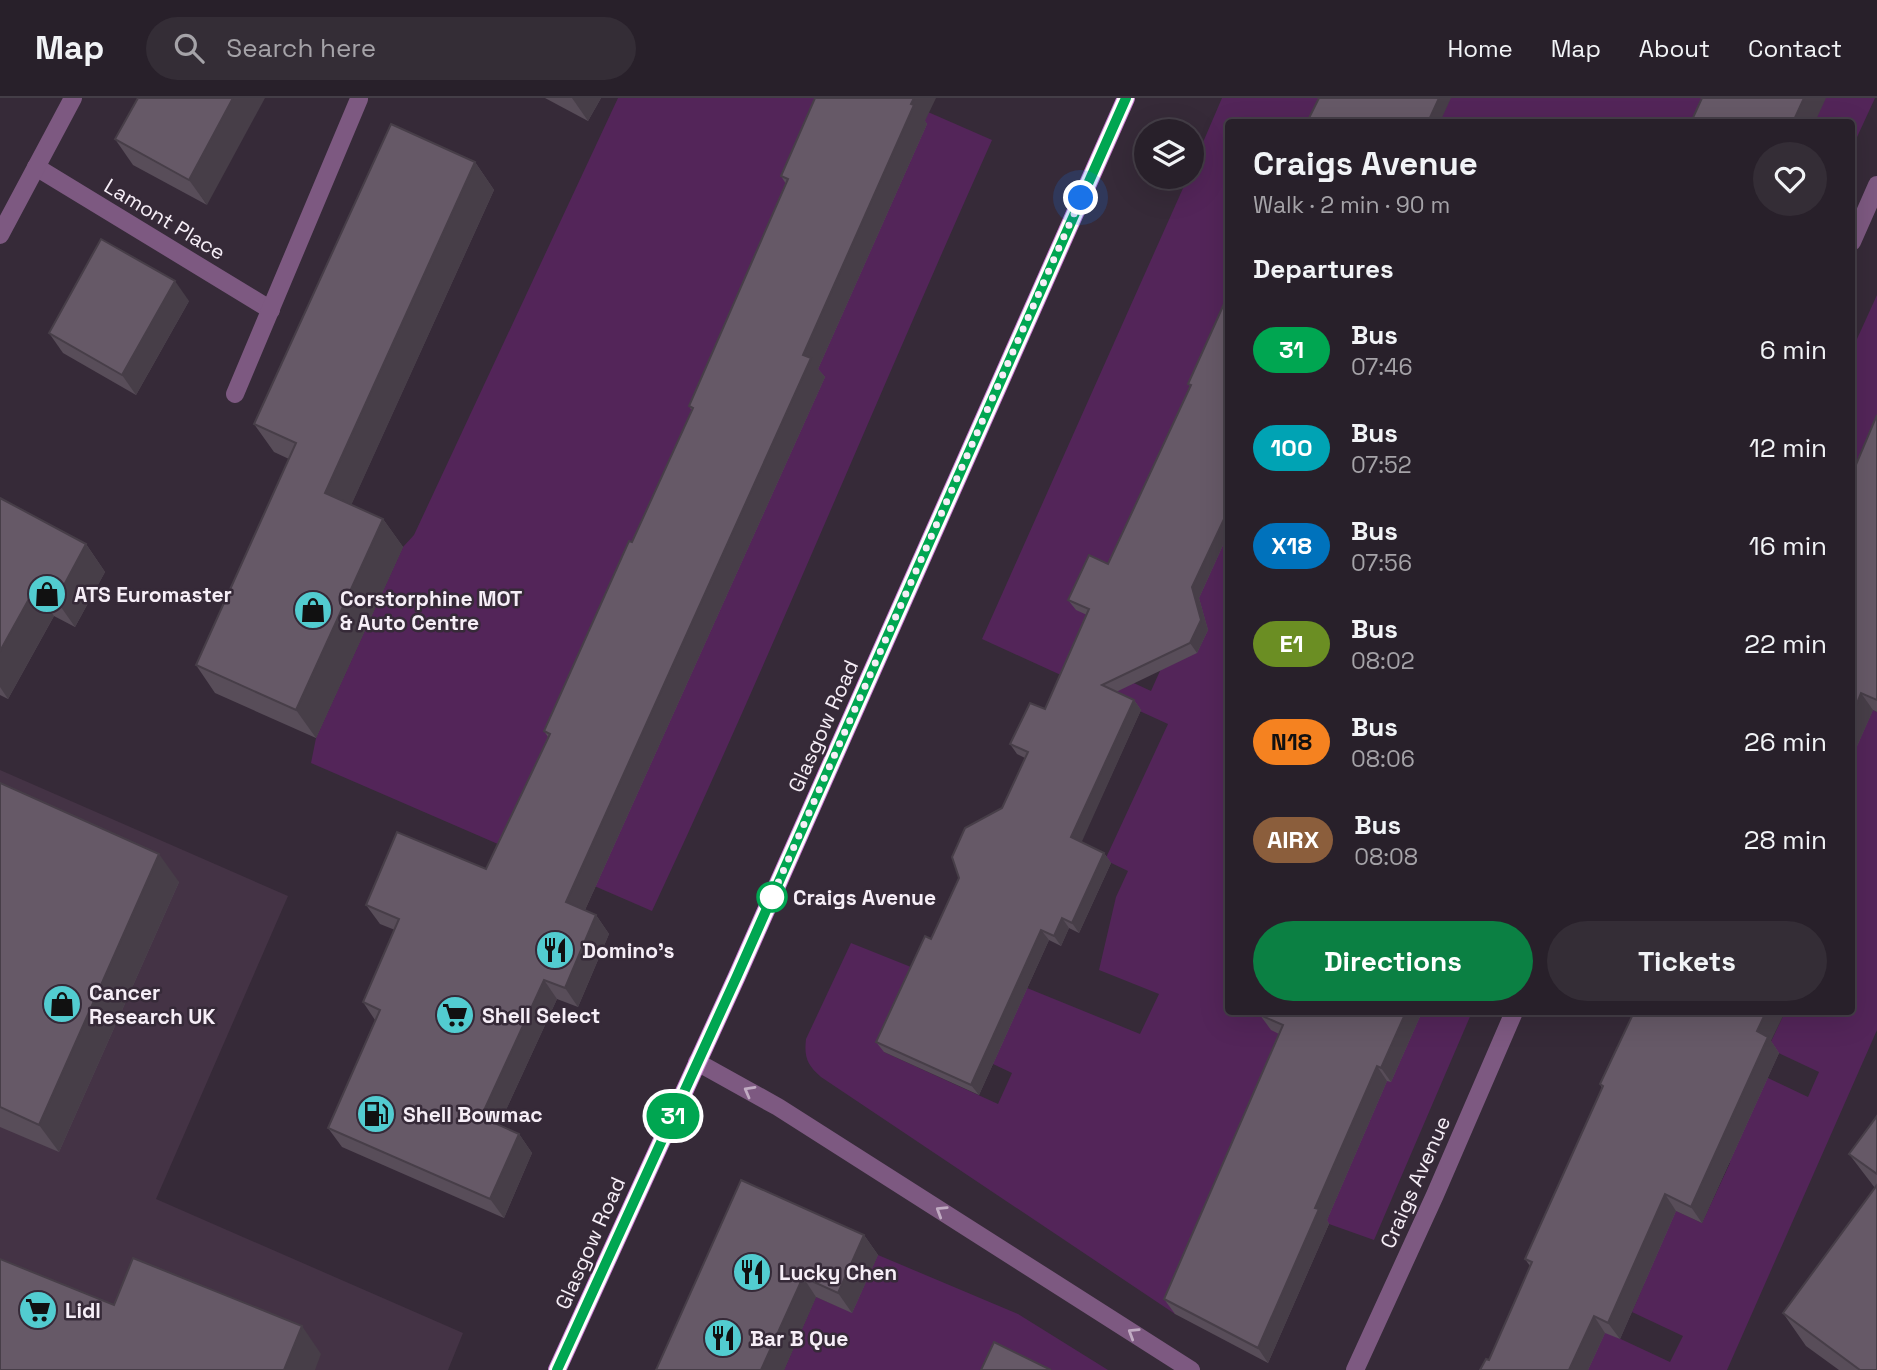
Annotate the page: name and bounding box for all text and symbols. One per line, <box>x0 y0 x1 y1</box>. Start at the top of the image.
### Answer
search box <box>146 17 636 80</box>
text: Map <box>35 27 104 69</box>
icon: search <box>170 29 208 67</box>
text: Search here <box>226 31 376 65</box>
text: Home <box>1447 33 1513 64</box>
text: Map <box>1551 33 1601 64</box>
text: About <box>1639 33 1710 64</box>
text: Contact <box>1748 33 1842 64</box>
map controls <box>1134 119 1204 189</box>
button: layers <box>1134 119 1204 189</box>
button: heart <box>1753 142 1827 216</box>
text: Craigs Avenue <box>1253 143 1478 185</box>
street label: Lamont Place <box>99 172 231 266</box>
your location <box>1063 180 1098 215</box>
text: Walk · 2 min · 90 m <box>1253 190 1450 220</box>
text: Departures <box>1253 252 1394 286</box>
text: Bus <box>1351 318 1398 352</box>
text: 6 min <box>1760 333 1827 367</box>
text: 31 <box>1279 334 1304 365</box>
text: 07:46 <box>1351 352 1413 382</box>
text: Bus <box>1351 416 1398 450</box>
text: 12 min <box>1749 431 1827 465</box>
text: 100 <box>1271 432 1312 463</box>
text: 07:52 <box>1351 450 1412 480</box>
text: Bus <box>1351 514 1398 548</box>
text: 16 min <box>1749 529 1827 563</box>
text: X18 <box>1271 530 1312 561</box>
text: 07:56 <box>1351 548 1412 578</box>
shop icon: ATS Euromaster <box>26 573 68 615</box>
place label: ATS Euromaster <box>74 581 232 608</box>
place label: Corstorphine MOT & Auto Centre <box>340 585 522 636</box>
shop icon: Corstorphine MOT & Auto Centre <box>292 589 334 631</box>
text: Bus <box>1351 612 1398 646</box>
text: 22 min <box>1744 627 1827 661</box>
text: E1 <box>1279 628 1304 659</box>
text: 08:02 <box>1351 646 1415 676</box>
street label: Glasgow Road <box>782 656 864 796</box>
text: Bus <box>1351 710 1398 744</box>
text: 26 min <box>1744 725 1827 759</box>
text: N18 <box>1271 726 1312 757</box>
text: 08:06 <box>1351 744 1415 774</box>
text: Bus <box>1354 808 1401 842</box>
text: 28 min <box>1744 823 1827 857</box>
text: AIRX <box>1267 824 1319 855</box>
text: 08:08 <box>1354 842 1418 872</box>
marker: Craigs Avenue <box>757 882 787 912</box>
place label: Craigs Avenue <box>793 884 936 911</box>
button: Directions <box>1253 921 1533 1001</box>
button: Tickets <box>1547 921 1827 1001</box>
restaurant icon: Domino's <box>534 929 576 971</box>
place label: Domino's <box>582 937 675 964</box>
place label: Cancer Research UK <box>89 979 216 1030</box>
shop icon: Cancer Research UK <box>41 983 83 1025</box>
supermarket icon: Shell Select <box>434 994 476 1036</box>
place label: Shell Select <box>482 1002 600 1029</box>
one-way arrow <box>743 1086 756 1099</box>
fuel station icon: Shell Bowmac <box>355 1093 397 1135</box>
line badge: 31 <box>642 1093 704 1139</box>
text: 31 <box>660 1100 686 1131</box>
place label: Shell Bowmac <box>403 1101 543 1128</box>
street label: Craigs Avenue <box>1374 1112 1456 1252</box>
street label: Glasgow Road <box>549 1173 631 1313</box>
one-way arrow <box>936 1207 949 1220</box>
restaurant icon: Lucky Chen <box>731 1251 773 1293</box>
place label: Lucky Chen <box>779 1259 897 1286</box>
supermarket icon: Lidl <box>17 1289 59 1331</box>
place label: Lidl <box>65 1297 101 1324</box>
restaurant icon: Bar B Que <box>702 1317 744 1359</box>
place label: Bar B Que <box>750 1325 848 1352</box>
one-way arrow <box>1128 1329 1141 1342</box>

